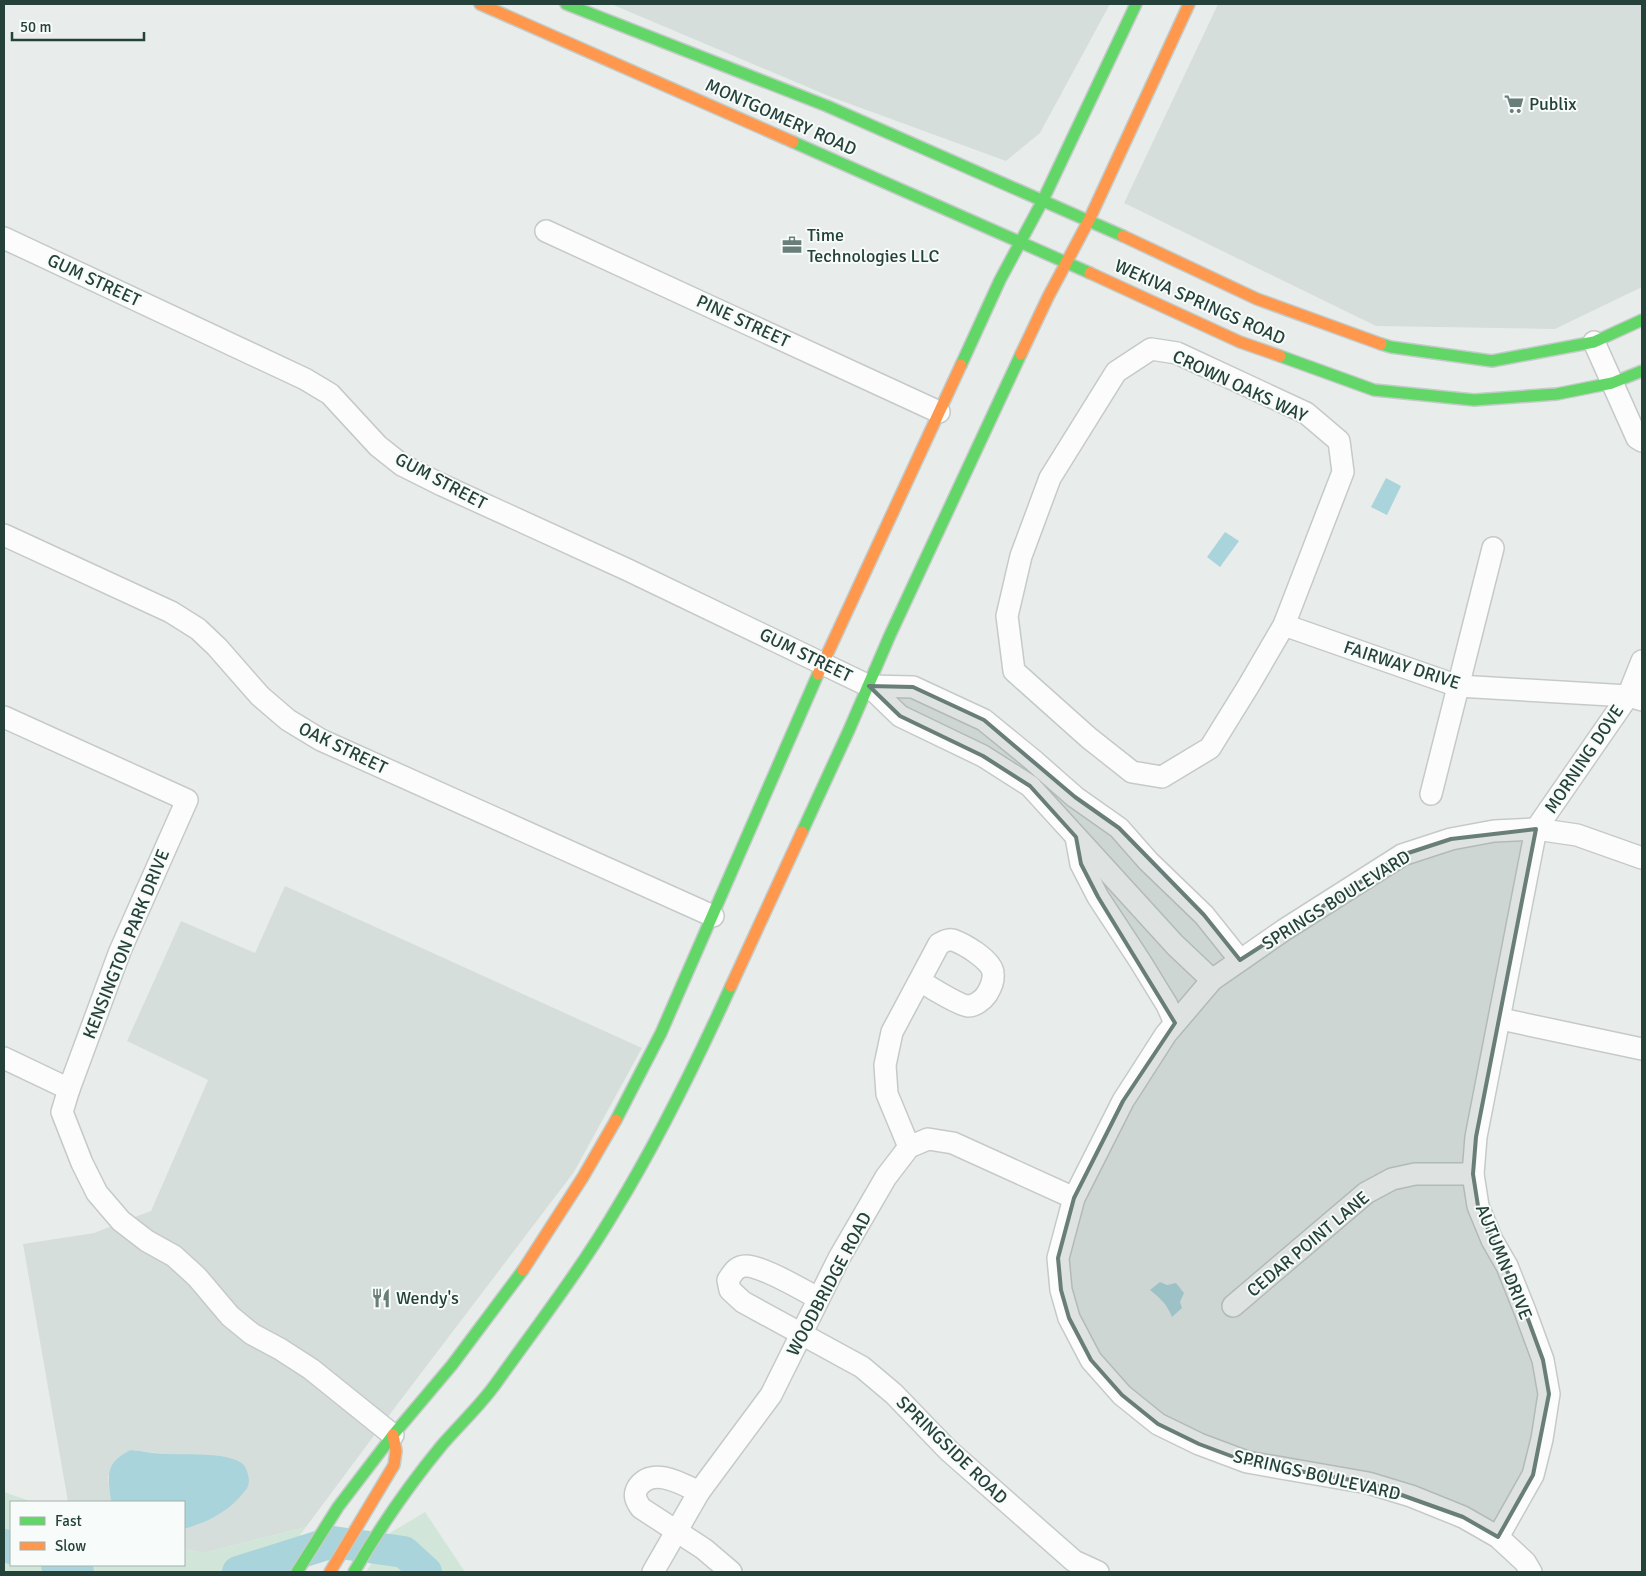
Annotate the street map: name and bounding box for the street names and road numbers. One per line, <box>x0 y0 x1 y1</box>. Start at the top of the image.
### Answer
street label: MONTGOMERY ROAD <box>702 74 860 160</box>
street label: GUM STREET <box>44 249 144 311</box>
street label: WEKIVA SPRINGS ROAD <box>1111 254 1289 350</box>
street label: PINE STREET <box>693 290 793 352</box>
street label: CROWN OAKS WAY <box>1169 345 1311 427</box>
street label: GUM STREET <box>391 448 491 514</box>
street label: GUM STREET <box>756 623 856 687</box>
street label: FAIRWAY DRIVE <box>1341 636 1463 694</box>
street label: MORNING DOVE <box>1540 701 1628 817</box>
street label: OAK STREET <box>295 717 391 779</box>
street label: SPRINGS BOULEVARD <box>1258 845 1414 955</box>
street label: KENSINGTON PARK DRIVE <box>78 846 174 1042</box>
street label: CEDAR POINT LANE <box>1242 1186 1374 1302</box>
street label: AUTUMN DRIVE <box>1471 1201 1537 1323</box>
street label: WOODBRIDGE ROAD <box>782 1208 876 1360</box>
street label: SPRINGSIDE ROAD <box>892 1391 1012 1509</box>
street label: SPRINGS BOULEVARD <box>1231 1445 1403 1505</box>

